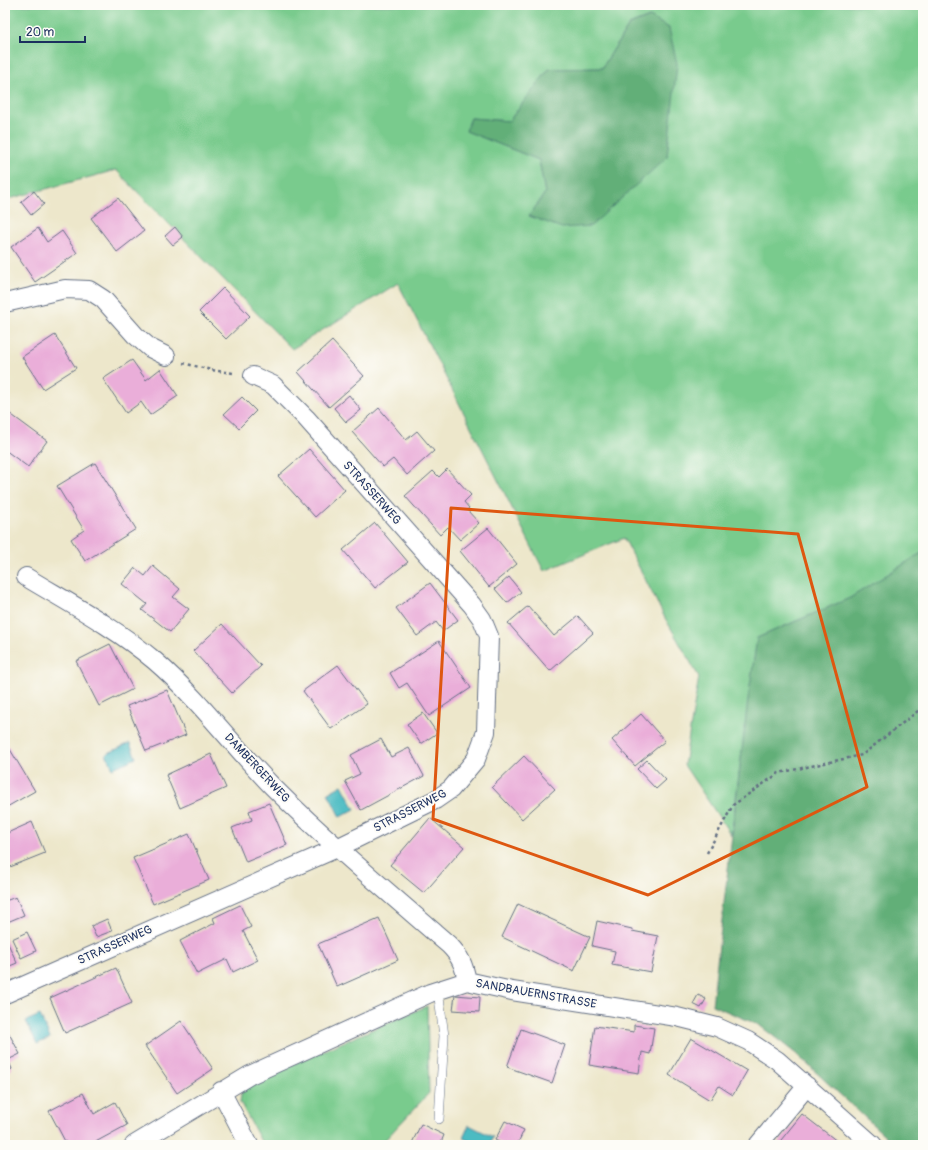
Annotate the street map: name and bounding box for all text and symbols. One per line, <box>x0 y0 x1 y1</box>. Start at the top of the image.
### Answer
scale bar <box>20 18 85 44</box>
text: 20 m <box>26 25 55 40</box>
street label: STRASSERWEG <box>340 458 404 528</box>
street label: DAMBERGERWEG <box>221 730 293 806</box>
street label: STRASSERWEG <box>371 786 449 836</box>
street label: STRASSERWEG <box>75 922 155 968</box>
street label: SANDBAUERNSTRASSE <box>474 976 598 1012</box>

